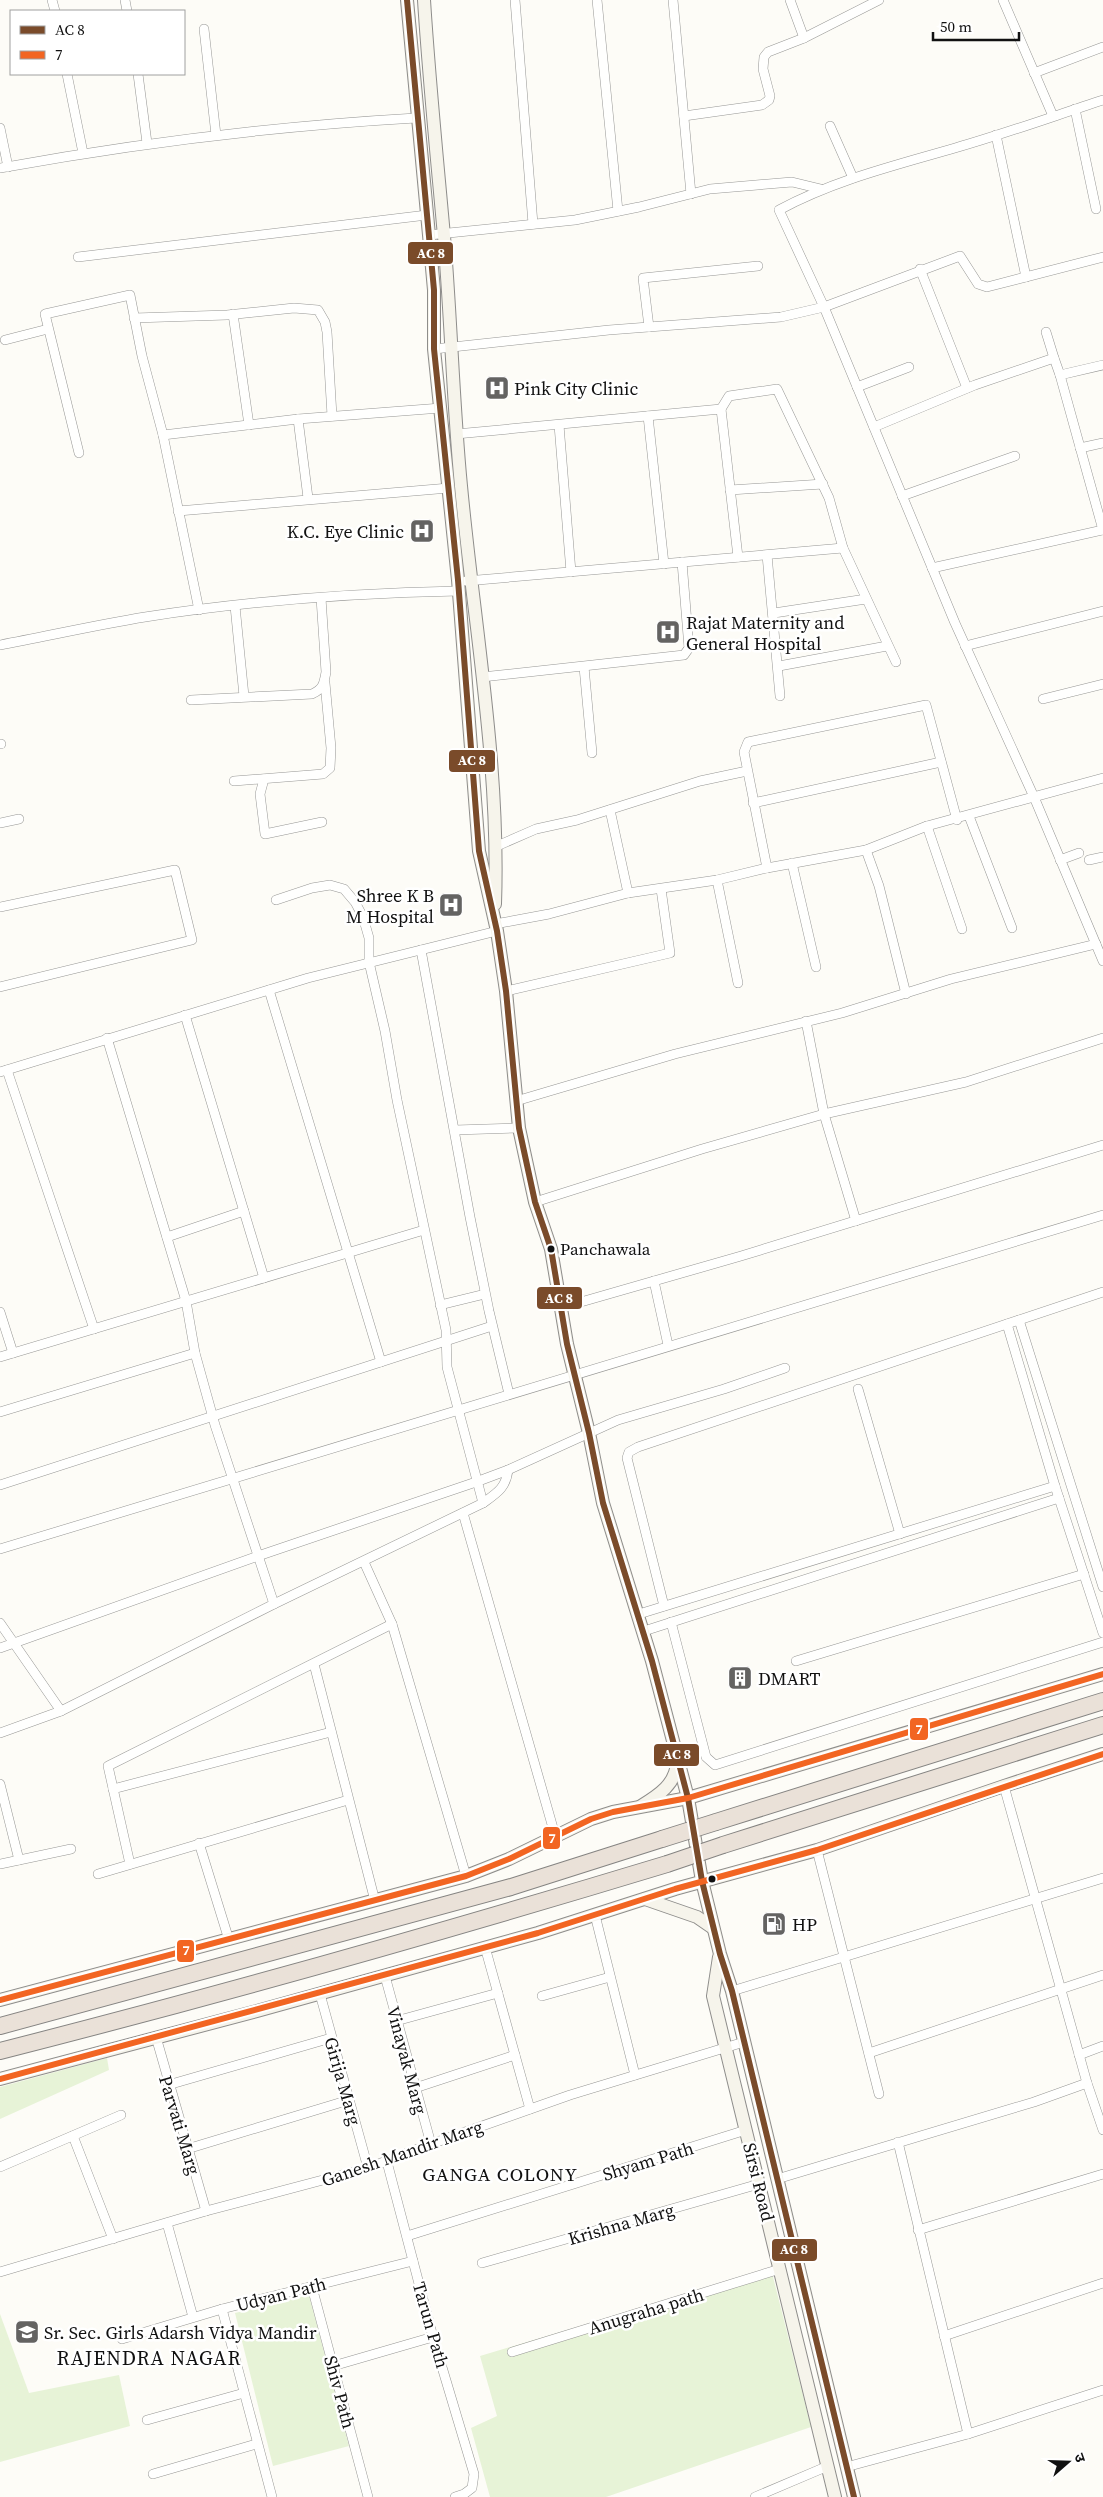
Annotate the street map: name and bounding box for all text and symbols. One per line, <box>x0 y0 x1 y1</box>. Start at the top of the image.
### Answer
legend <box>10 10 185 75</box>
scale bar <box>933 10 1019 42</box>
text: 50 m <box>940 16 972 37</box>
text: AC 8 <box>55 19 85 40</box>
text: 7 <box>55 44 63 65</box>
line badge: AC 8 <box>407 241 454 265</box>
text: AC 8 <box>417 243 445 263</box>
hospital icon: Pink City Clinic <box>484 375 510 401</box>
place label: Pink City Clinic <box>514 376 638 401</box>
hospital icon: K.C. Eye Clinic <box>409 518 435 544</box>
place label: K.C. Eye Clinic <box>287 519 404 544</box>
place label: Rajat Maternity and General Hospital <box>686 610 844 656</box>
hospital icon: Rajat Maternity and General Hospital <box>655 619 681 645</box>
line badge: AC 8 <box>448 749 496 773</box>
text: AC 8 <box>458 750 486 770</box>
place label: Shree K B M Hospital <box>346 883 434 929</box>
hospital icon: Shree K B M Hospital <box>438 892 464 918</box>
place label: Panchawala <box>560 1237 651 1261</box>
marker: Panchawala <box>546 1244 556 1254</box>
line badge: AC 8 <box>536 1286 583 1310</box>
text: AC 8 <box>545 1288 573 1308</box>
building icon: DMART <box>727 1665 753 1691</box>
place label: DMART <box>758 1666 821 1691</box>
line badge: 7 <box>909 1717 929 1741</box>
text: 7 <box>915 1719 923 1739</box>
line badge: AC 8 <box>653 1743 700 1767</box>
text: AC 8 <box>663 1744 691 1764</box>
line badge: 7 <box>542 1826 561 1850</box>
text: 7 <box>548 1828 556 1848</box>
unlabelled marker <box>707 1874 717 1884</box>
fuel station icon: HP <box>761 1911 787 1937</box>
place label: HP <box>792 1912 817 1937</box>
line badge: 7 <box>176 1939 195 1963</box>
text: 7 <box>182 1940 190 1960</box>
street label: Vinayak Marg <box>381 2003 433 2117</box>
street label: Girija Marg <box>318 2034 368 2128</box>
street label: Parvati Marg <box>153 2072 207 2178</box>
street label: Ganesh Mandir Marg <box>318 2114 486 2192</box>
street label: Shyam Path <box>599 2135 697 2187</box>
street label: Sirsi Road <box>737 2140 781 2224</box>
district label: GANGA COLONY <box>422 2161 578 2187</box>
street label: Krishna Marg <box>565 2197 677 2251</box>
line badge: AC 8 <box>771 2238 818 2262</box>
text: AC 8 <box>780 2239 808 2259</box>
street label: Udyan Path <box>233 2271 329 2317</box>
street label: Tarun Path <box>407 2279 455 2371</box>
street label: Anugraha path <box>585 2282 707 2340</box>
school or university icon: Sr. Sec. Girls Adarsh Vidya Mandir <box>14 2319 40 2345</box>
place label: Sr. Sec. Girls Adarsh Vidya Mandir <box>44 2320 317 2345</box>
district label: RAJENDRA NAGAR <box>57 2344 241 2372</box>
street label: Shiv Path <box>318 2353 362 2431</box>
north arrow <box>1043 2437 1093 2487</box>
text: उ <box>1069 2450 1091 2466</box>

